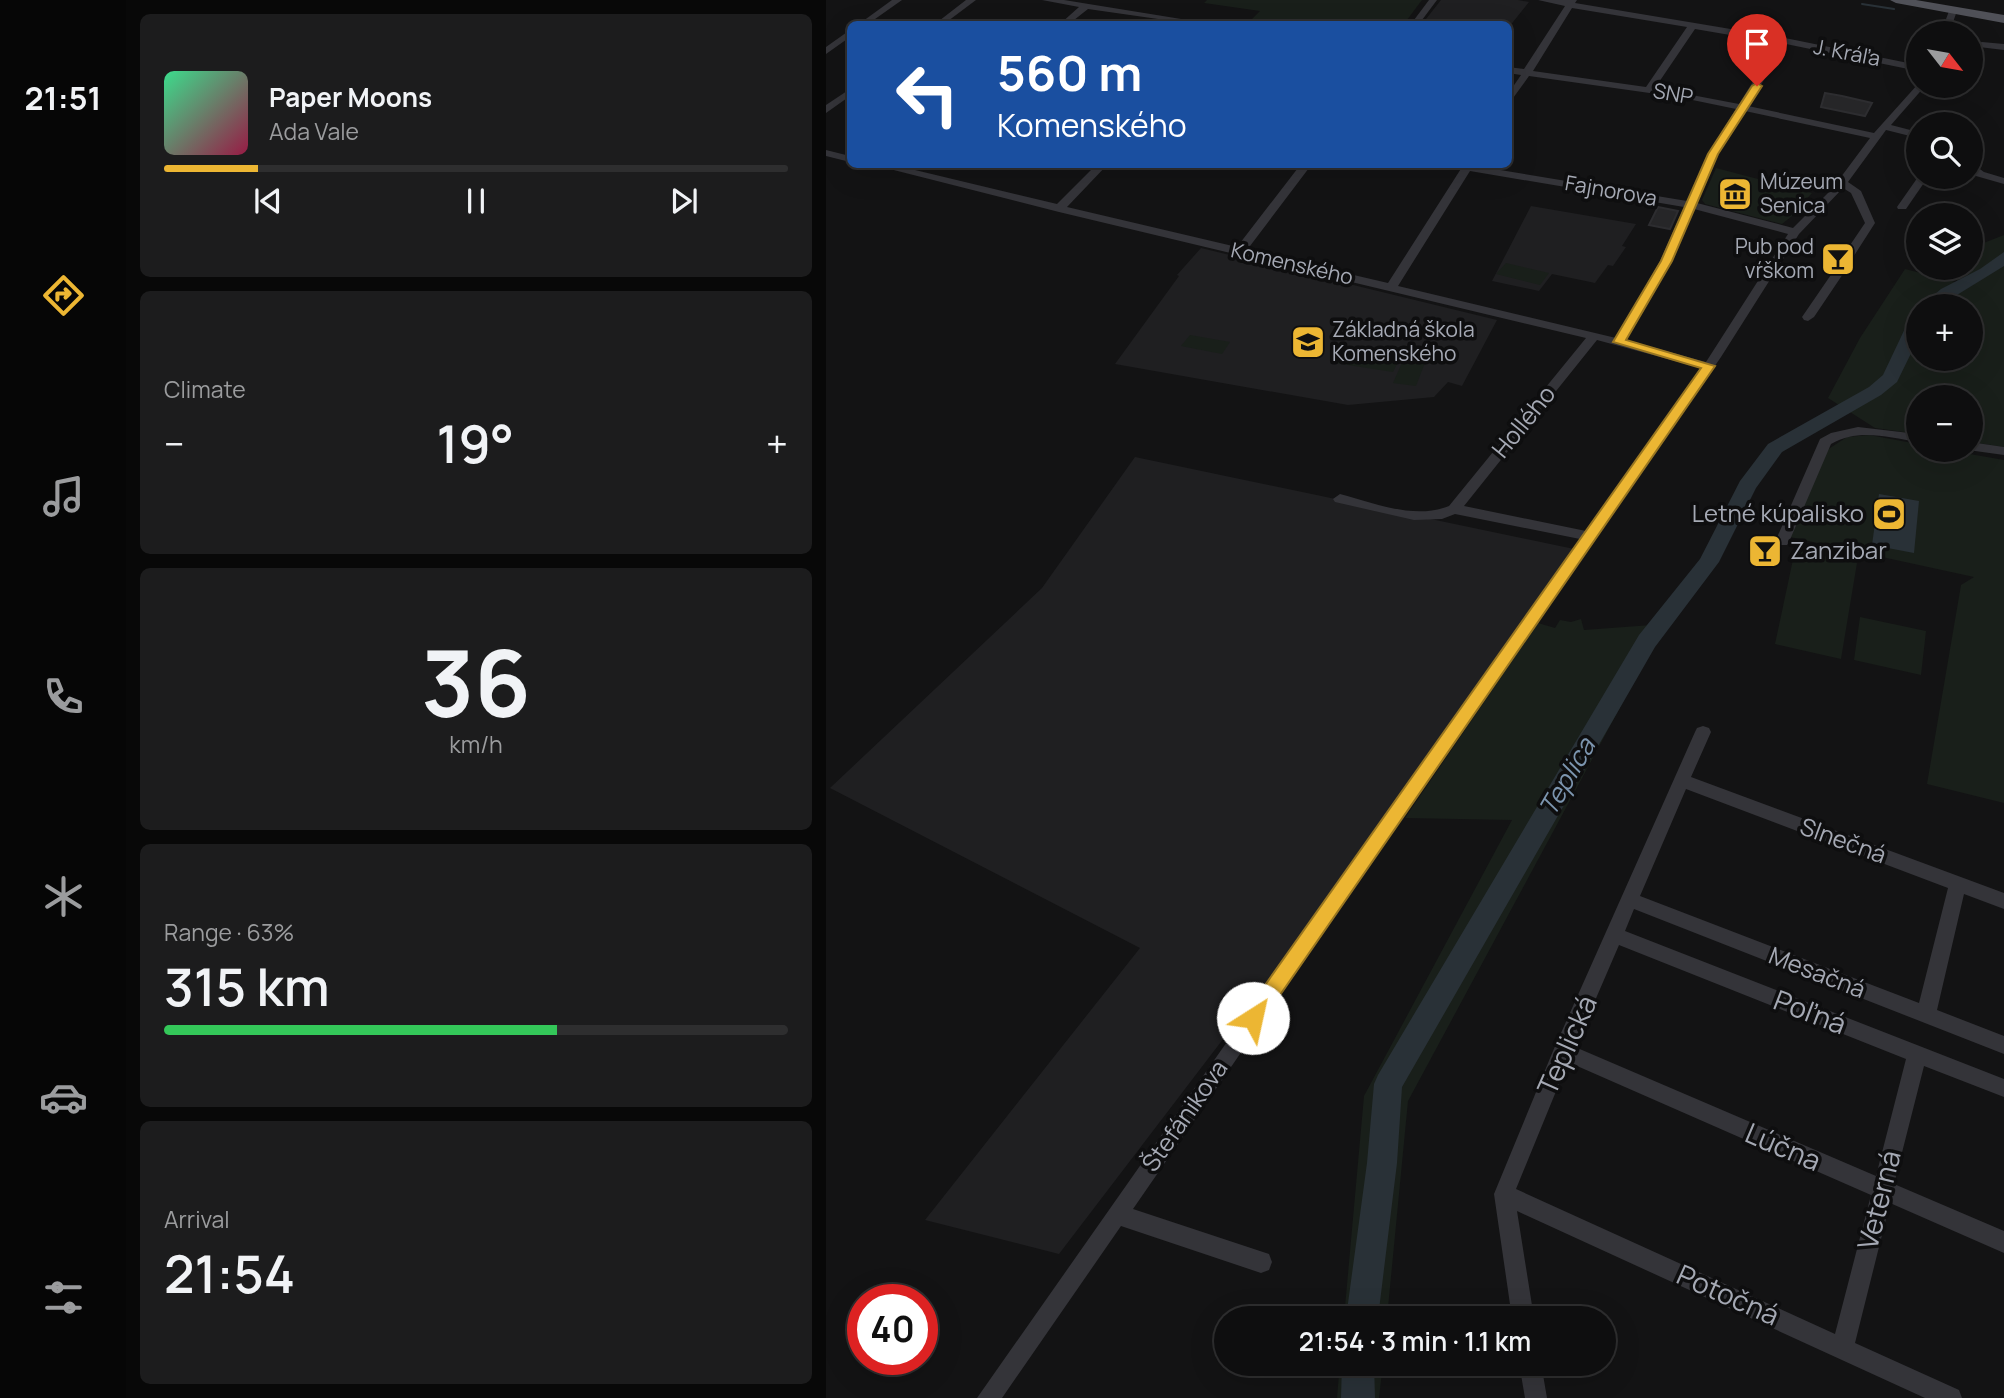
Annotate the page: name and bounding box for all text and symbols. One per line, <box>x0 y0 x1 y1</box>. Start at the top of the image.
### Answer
pin <box>1727 14 1787 86</box>
north arrow <box>1906 21 1983 98</box>
map controls <box>1906 21 1983 462</box>
icon: arrive <box>1738 25 1776 63</box>
street label: J. Kráľa <box>1811 32 1883 72</box>
text: 560 m <box>997 39 1142 106</box>
icon: left <box>882 49 973 140</box>
text: 21:51 <box>25 76 101 120</box>
street label: SNP <box>1651 76 1696 110</box>
text: Paper Moons <box>269 79 432 115</box>
text: Komenského <box>997 103 1187 147</box>
button: search <box>1906 112 1983 189</box>
text: Ada Vale <box>269 115 359 147</box>
place label: Múzeum Senica <box>1760 167 1843 219</box>
street label: Fajnorova <box>1563 168 1659 212</box>
museum icon: Múzeum Senica <box>1716 175 1754 213</box>
icon: previous <box>249 182 287 220</box>
icon: pause <box>457 182 495 220</box>
icon: next <box>665 182 703 220</box>
button: layers <box>1906 203 1983 280</box>
place label: Pub pod vŕškom <box>1735 232 1814 284</box>
street label: Komenského <box>1228 235 1356 291</box>
bar icon: Pub pod vŕškom <box>1819 240 1857 278</box>
icon: directions <box>39 271 88 320</box>
button: + <box>1906 294 1983 371</box>
place label: Základná škola Komenského <box>1332 315 1475 367</box>
school or university icon: Základná škola Komenského <box>1289 323 1327 361</box>
text: Climate <box>164 373 246 405</box>
street label: Hollého <box>1483 378 1562 464</box>
button: − <box>1906 385 1983 462</box>
text: 19° <box>436 408 514 479</box>
text: − <box>164 417 185 469</box>
text: + <box>766 417 788 469</box>
icon: music <box>39 472 88 521</box>
sports icon: Letné kúpalisko <box>1870 495 1908 533</box>
place label: Letné kúpalisko <box>1692 496 1864 529</box>
bar icon: Zanzibar <box>1746 532 1784 570</box>
place label: Zanzibar <box>1790 533 1887 566</box>
text: 36 <box>421 620 531 744</box>
icon: phone <box>39 672 88 721</box>
text: km/h <box>449 728 503 760</box>
water label: Teplica <box>1529 730 1604 822</box>
street label: Slnečná <box>1796 809 1891 870</box>
icon: climate <box>39 872 88 921</box>
text: Range · 63% <box>164 916 294 948</box>
street label: Mesačná <box>1764 938 1871 1005</box>
text: 315 km <box>164 951 330 1022</box>
street label: Poľná <box>1769 980 1852 1042</box>
position arrow <box>1216 981 1290 1055</box>
street label: Teplická <box>1527 989 1605 1100</box>
street label: Štefánikova <box>1133 1053 1234 1178</box>
icon: car <box>39 1073 88 1122</box>
street label: Lúčna <box>1740 1113 1827 1179</box>
street label: Veterná <box>1847 1146 1909 1253</box>
text: Arrival <box>164 1203 230 1235</box>
text: 21:54 <box>164 1238 295 1309</box>
street label: Potočná <box>1671 1255 1786 1333</box>
icon: filters <box>39 1273 88 1322</box>
speed limit sign: 40 <box>847 1284 938 1375</box>
text: 21:54 · 3 min · 1.1 km <box>1299 1323 1531 1359</box>

